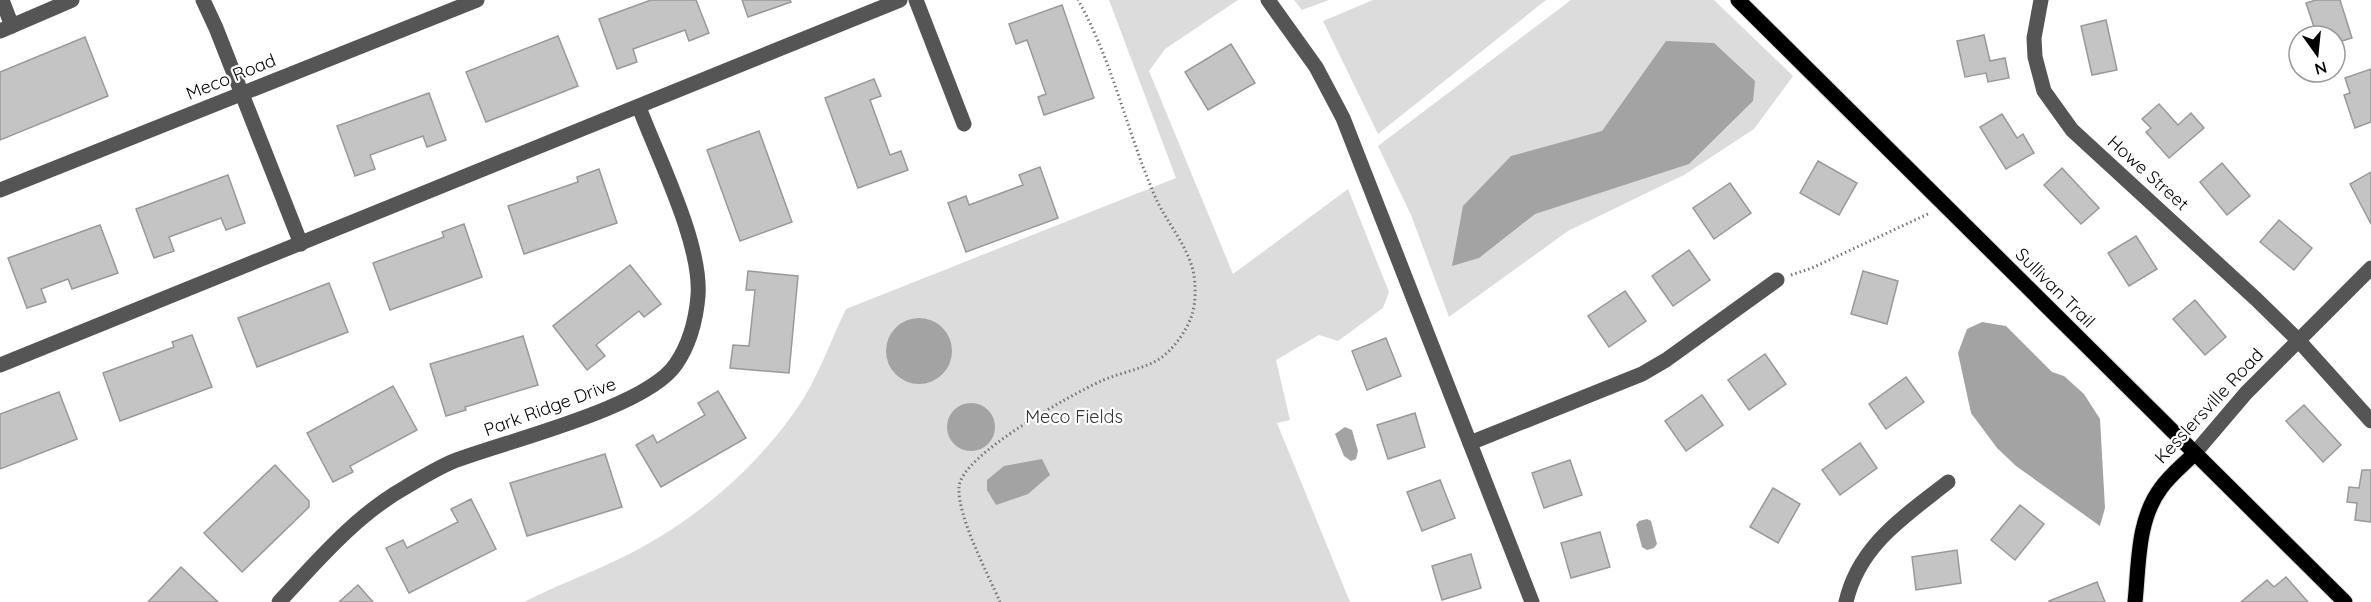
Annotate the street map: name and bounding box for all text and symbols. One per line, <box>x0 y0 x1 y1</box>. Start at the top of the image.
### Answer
north arrow <box>2287 24 2347 84</box>
street label: Meco Road <box>183 48 279 105</box>
text: N <box>2313 57 2329 80</box>
street label: Howe Street <box>2103 130 2194 215</box>
street label: Sullivan Trail <box>2011 243 2100 332</box>
street label: Kesslersville Road <box>2149 343 2268 468</box>
street label: Park Ridge Drive <box>481 372 619 441</box>
park label: Meco Fields <box>1025 405 1123 428</box>

